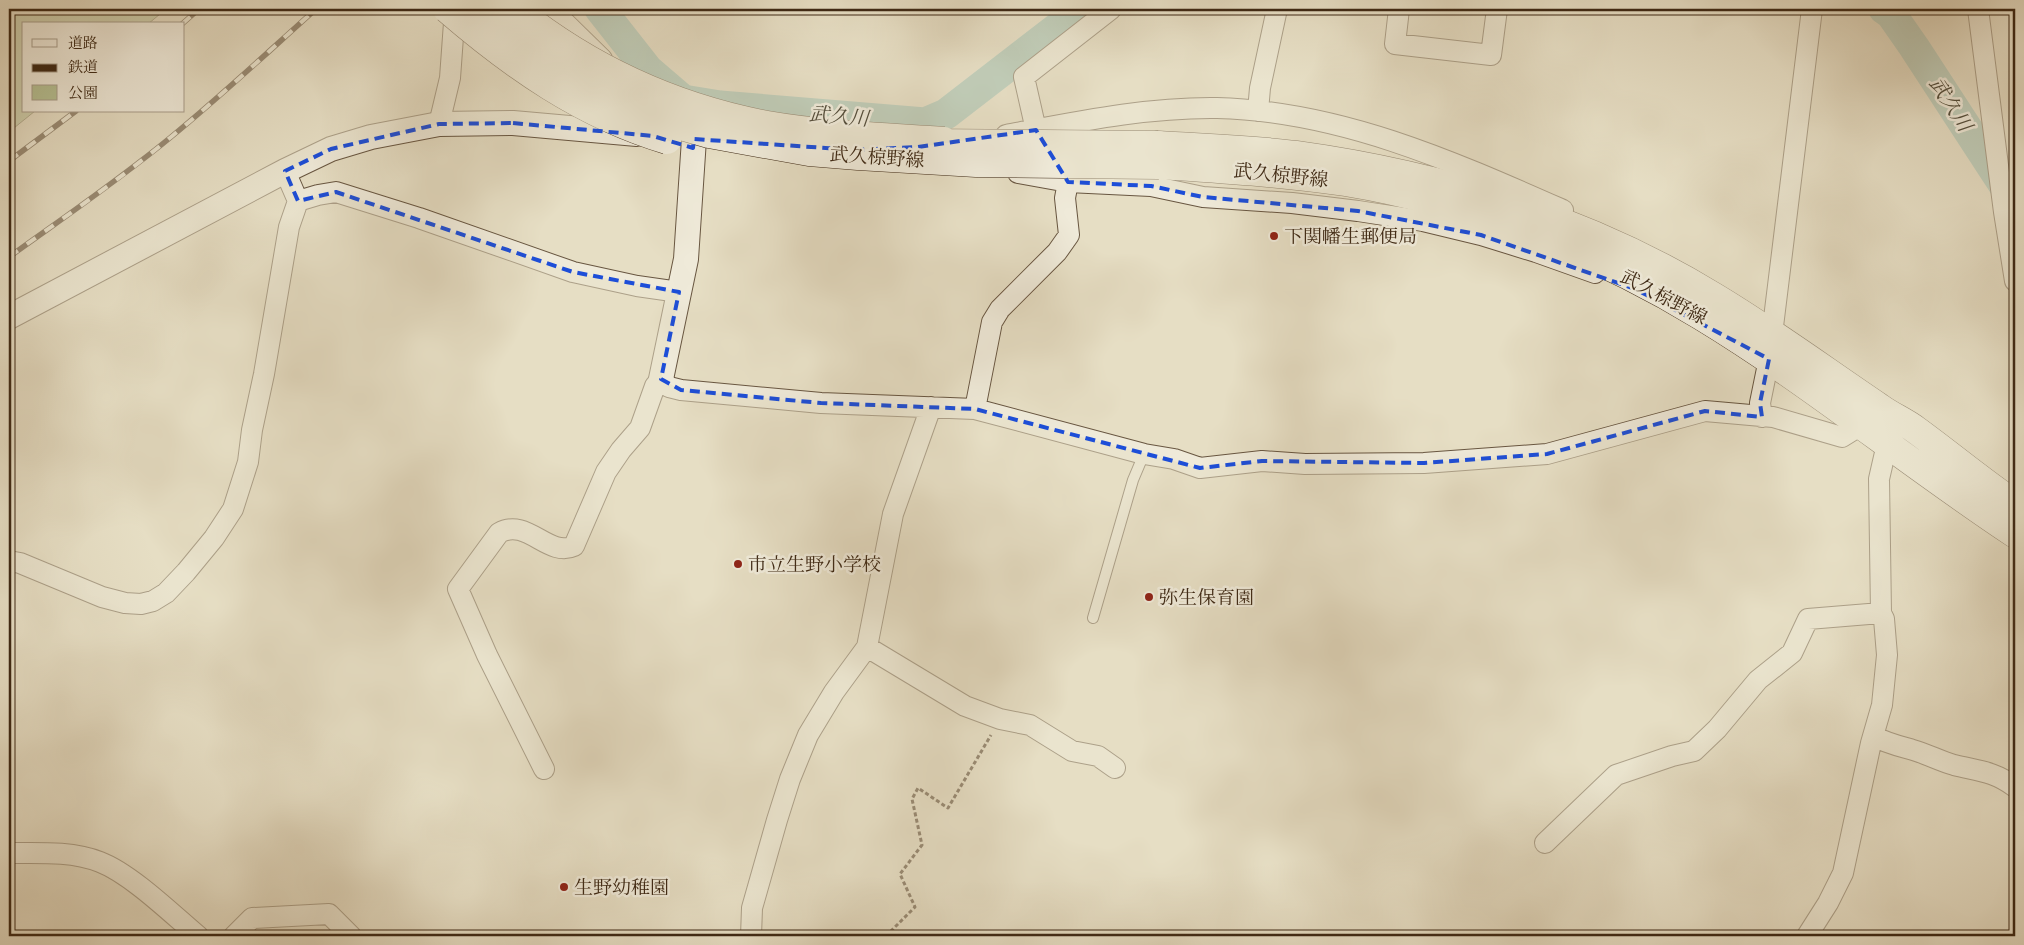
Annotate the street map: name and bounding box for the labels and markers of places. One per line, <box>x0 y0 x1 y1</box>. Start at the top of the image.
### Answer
place label: 下関幡生郵便局 <box>1284 224 1417 249</box>
marker: 下関幡生郵便局 <box>1268 230 1280 242</box>
place label: 市立生野小学校 <box>748 552 881 577</box>
marker: 市立生野小学校 <box>732 558 744 570</box>
place label: 弥生保育園 <box>1159 585 1254 610</box>
marker: 弥生保育園 <box>1143 591 1155 603</box>
place label: 生野幼稚園 <box>574 875 669 900</box>
marker: 生野幼稚園 <box>558 881 570 893</box>

